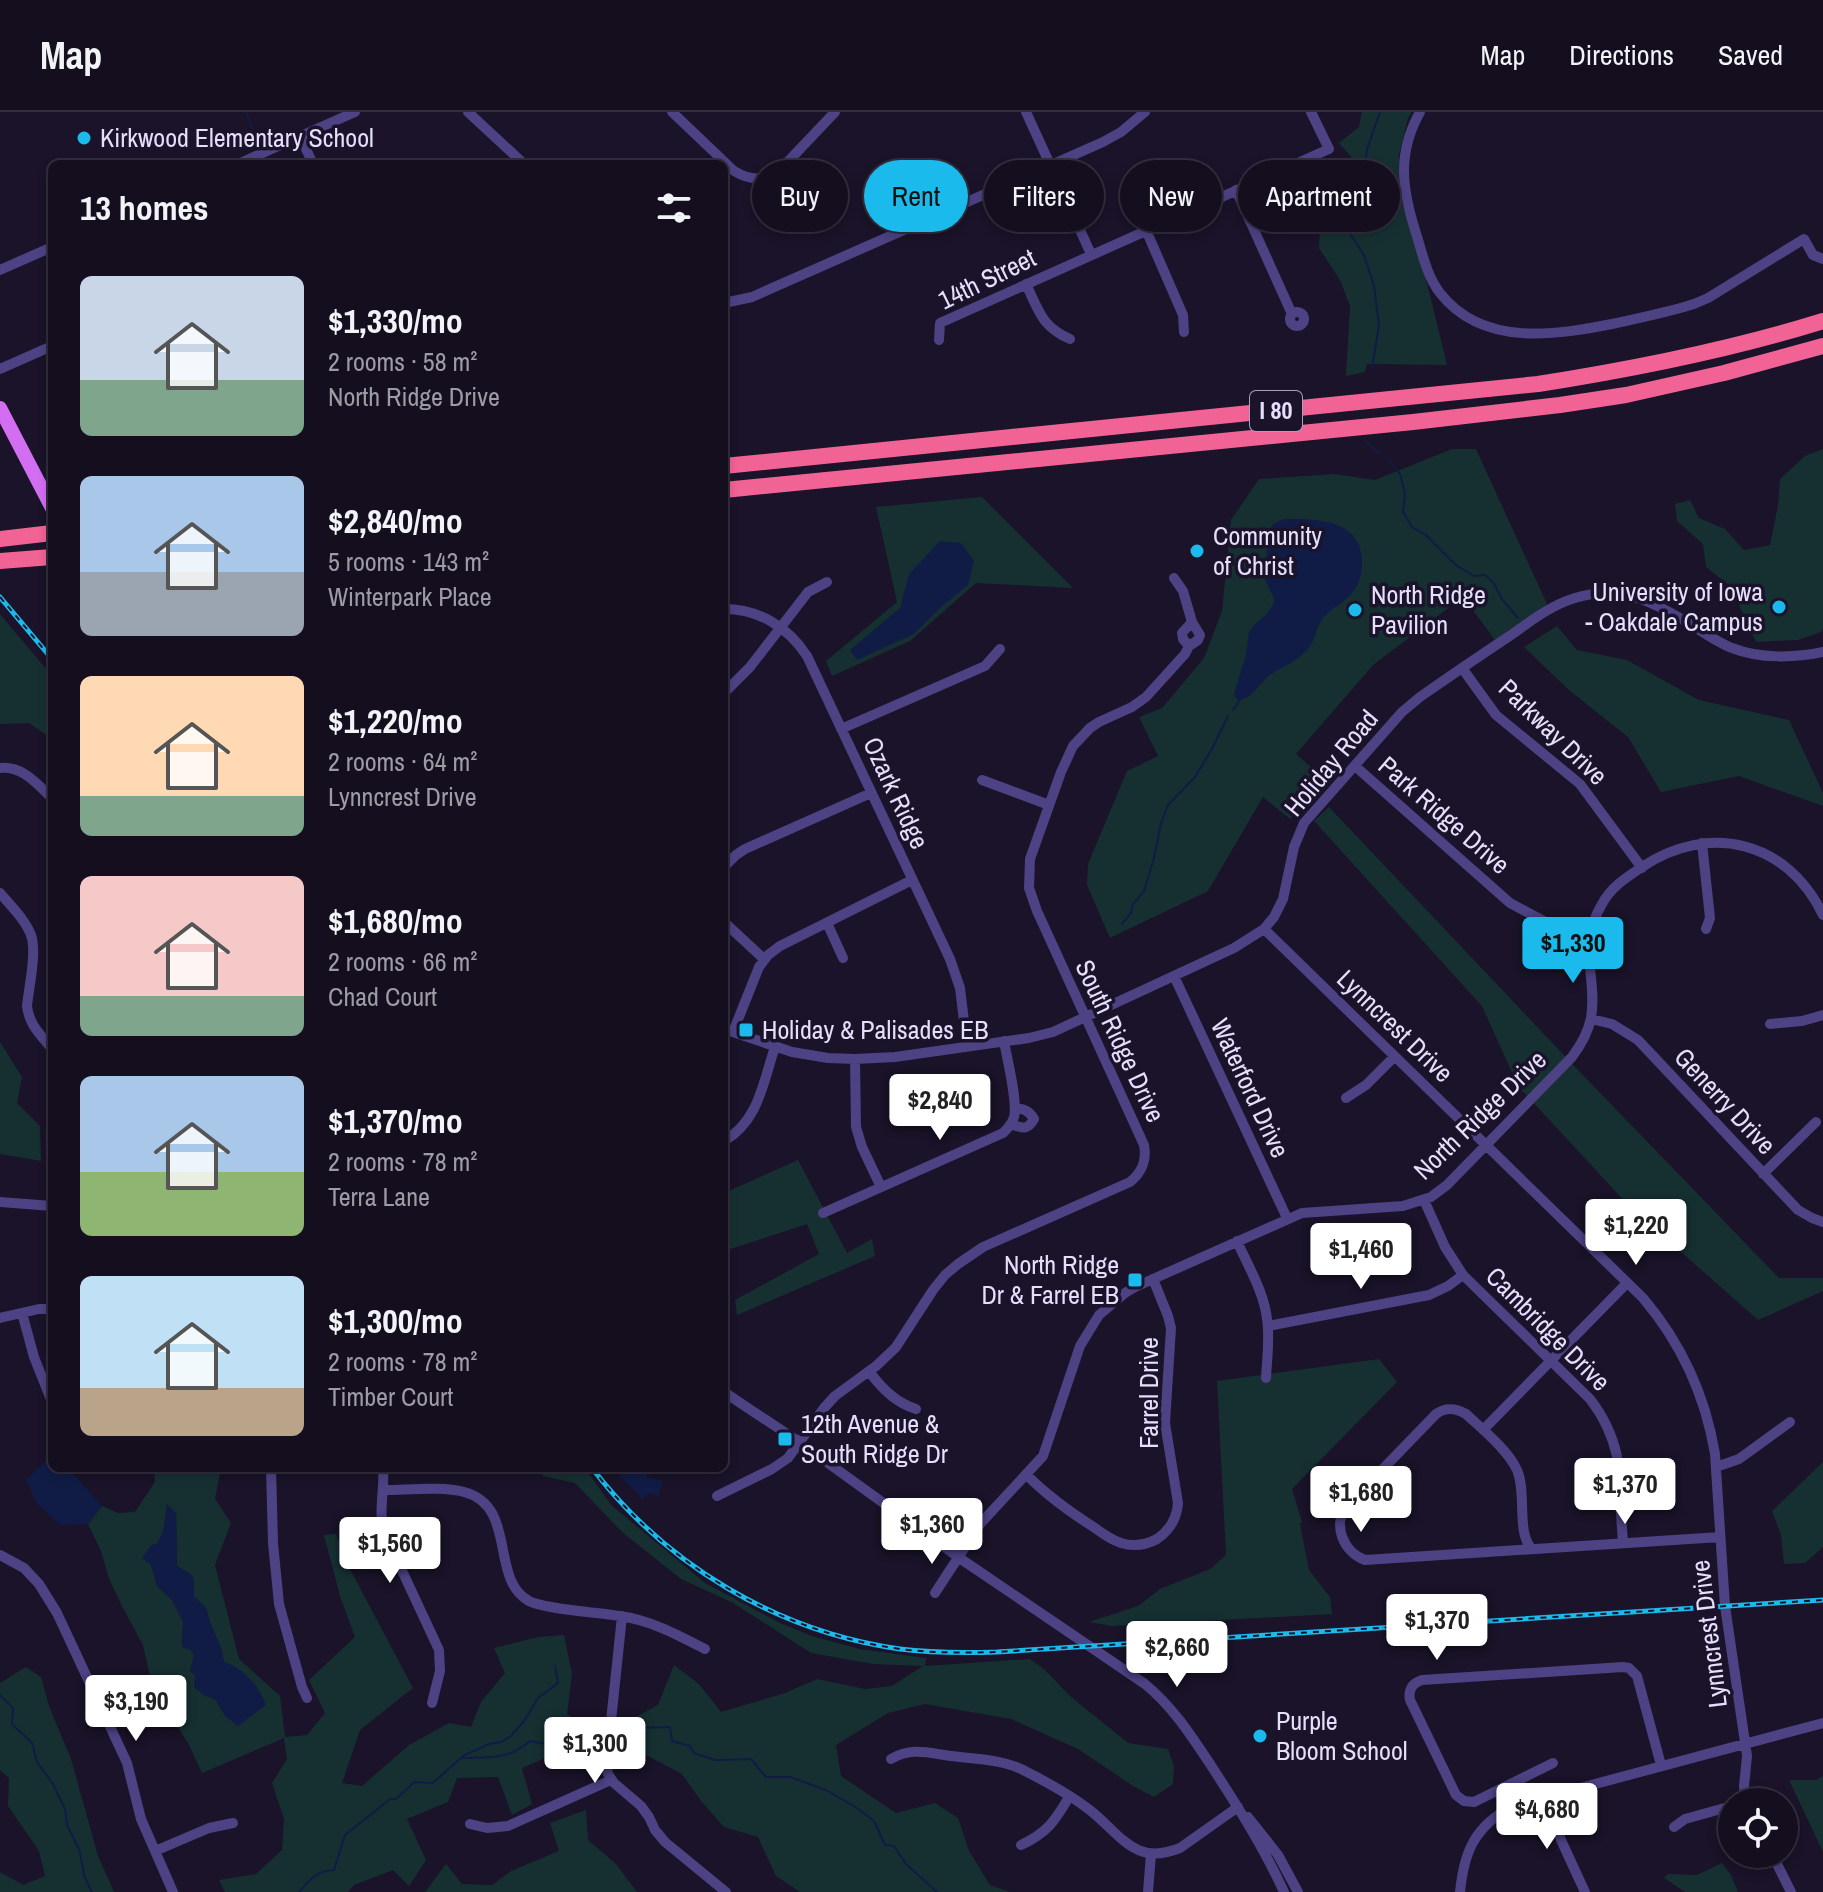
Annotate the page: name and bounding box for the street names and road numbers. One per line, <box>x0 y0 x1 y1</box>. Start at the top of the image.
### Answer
street label: 14th Street <box>932 240 1041 317</box>
road number: I 80 <box>1250 391 1302 431</box>
street label: Parkway Drive <box>1491 671 1615 792</box>
street label: Holiday Road <box>1276 702 1386 823</box>
street label: Ozark Ridge <box>855 731 938 854</box>
street label: Park Ridge Drive <box>1371 748 1518 881</box>
street label: South Ridge Drive <box>1068 954 1173 1128</box>
street label: Lynncrest Drive <box>1330 961 1461 1090</box>
street label: Waterford Drive <box>1203 1013 1298 1163</box>
street label: Generry Drive <box>1667 1040 1784 1162</box>
street label: North Ridge Drive <box>1406 1042 1554 1187</box>
street label: Cambridge Drive <box>1479 1259 1618 1398</box>
street label: Farrel Drive <box>1131 1337 1166 1449</box>
street label: Lynncrest Drive <box>1682 1558 1735 1710</box>

